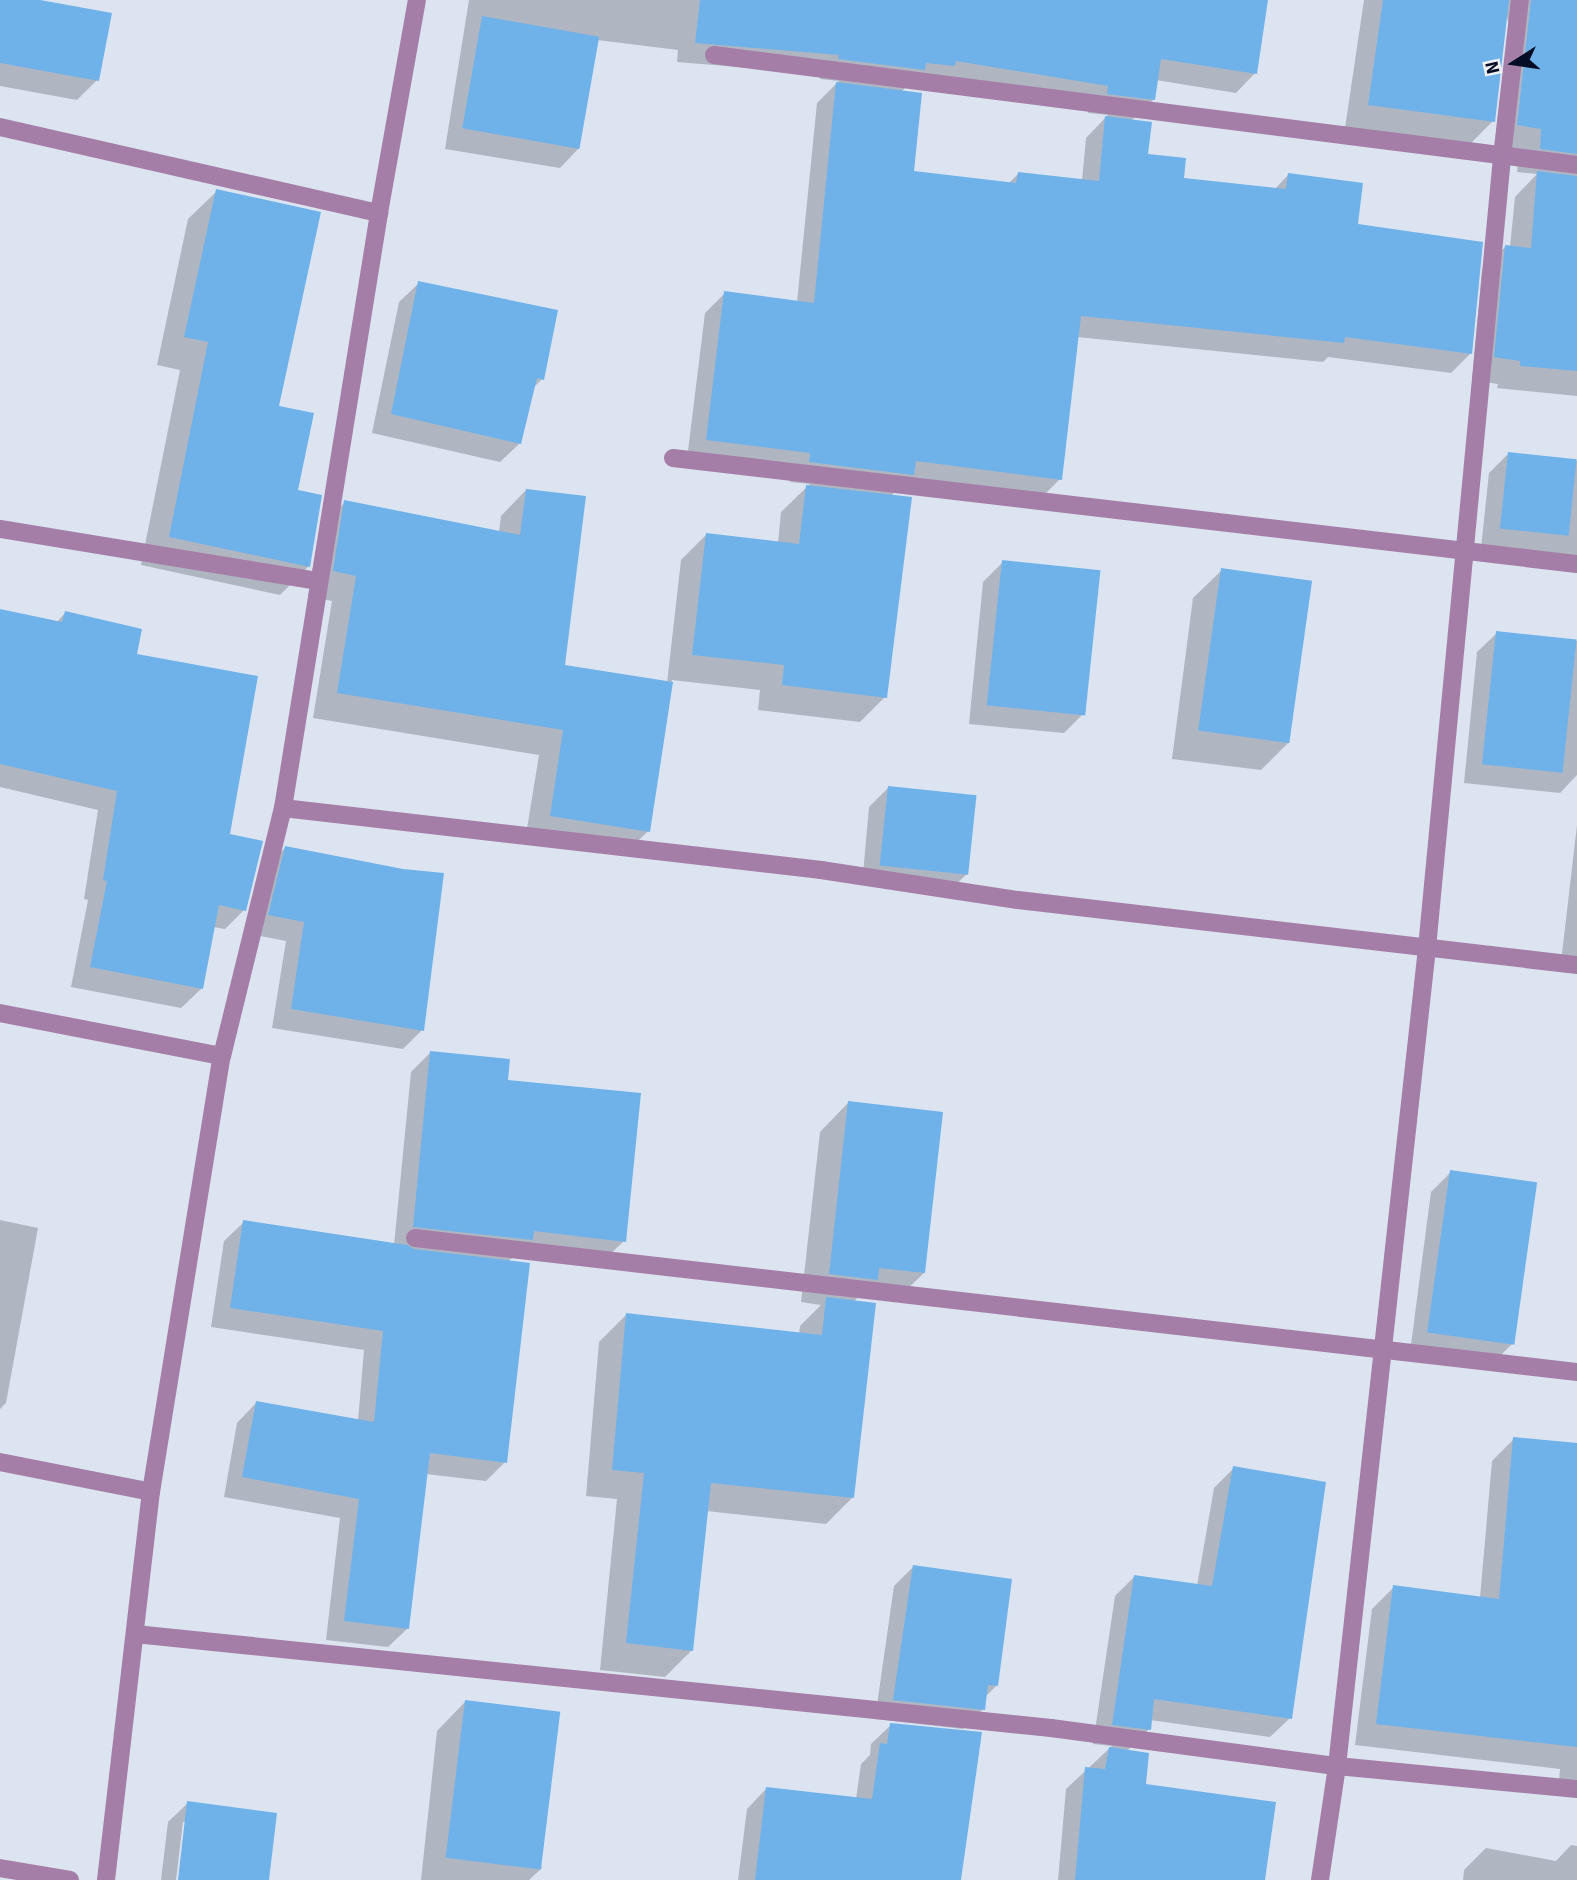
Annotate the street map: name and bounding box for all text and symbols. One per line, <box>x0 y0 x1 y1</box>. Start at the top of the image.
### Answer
north arrow <box>1479 28 1549 98</box>
text: N <box>1478 58 1507 76</box>

